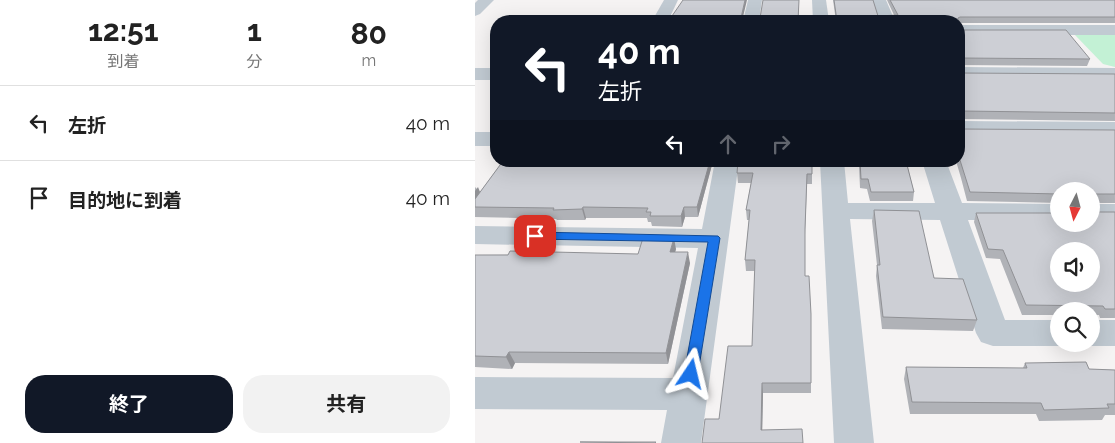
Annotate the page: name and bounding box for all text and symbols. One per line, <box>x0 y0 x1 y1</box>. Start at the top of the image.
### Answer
text: 12:51 <box>88 13 159 48</box>
text: 1 <box>247 13 262 48</box>
text: 80 <box>350 16 387 51</box>
text: 40 m <box>598 31 680 72</box>
icon: left <box>515 35 580 100</box>
text: m <box>361 51 376 70</box>
text: 到着 <box>107 52 139 71</box>
text: 分 <box>247 52 263 71</box>
text: 左折 <box>598 78 642 104</box>
icon: left <box>25 109 53 137</box>
text: 40 m <box>406 112 450 134</box>
text: 左折 <box>68 114 106 136</box>
icon: left <box>661 130 689 158</box>
icon: ahead <box>714 130 742 158</box>
icon: right <box>767 130 795 158</box>
north arrow <box>1050 182 1100 232</box>
map controls <box>1050 182 1100 352</box>
icon: arrive <box>25 184 53 212</box>
text: 40 m <box>406 187 450 209</box>
text: 目的地に到着 <box>68 189 182 211</box>
pin <box>514 215 556 257</box>
icon: arrive <box>521 222 549 250</box>
button: sound <box>1050 242 1100 292</box>
button: search <box>1050 302 1100 352</box>
position arrow <box>664 347 716 399</box>
button: 終了 <box>25 375 233 433</box>
button: 共有 <box>243 375 450 433</box>

